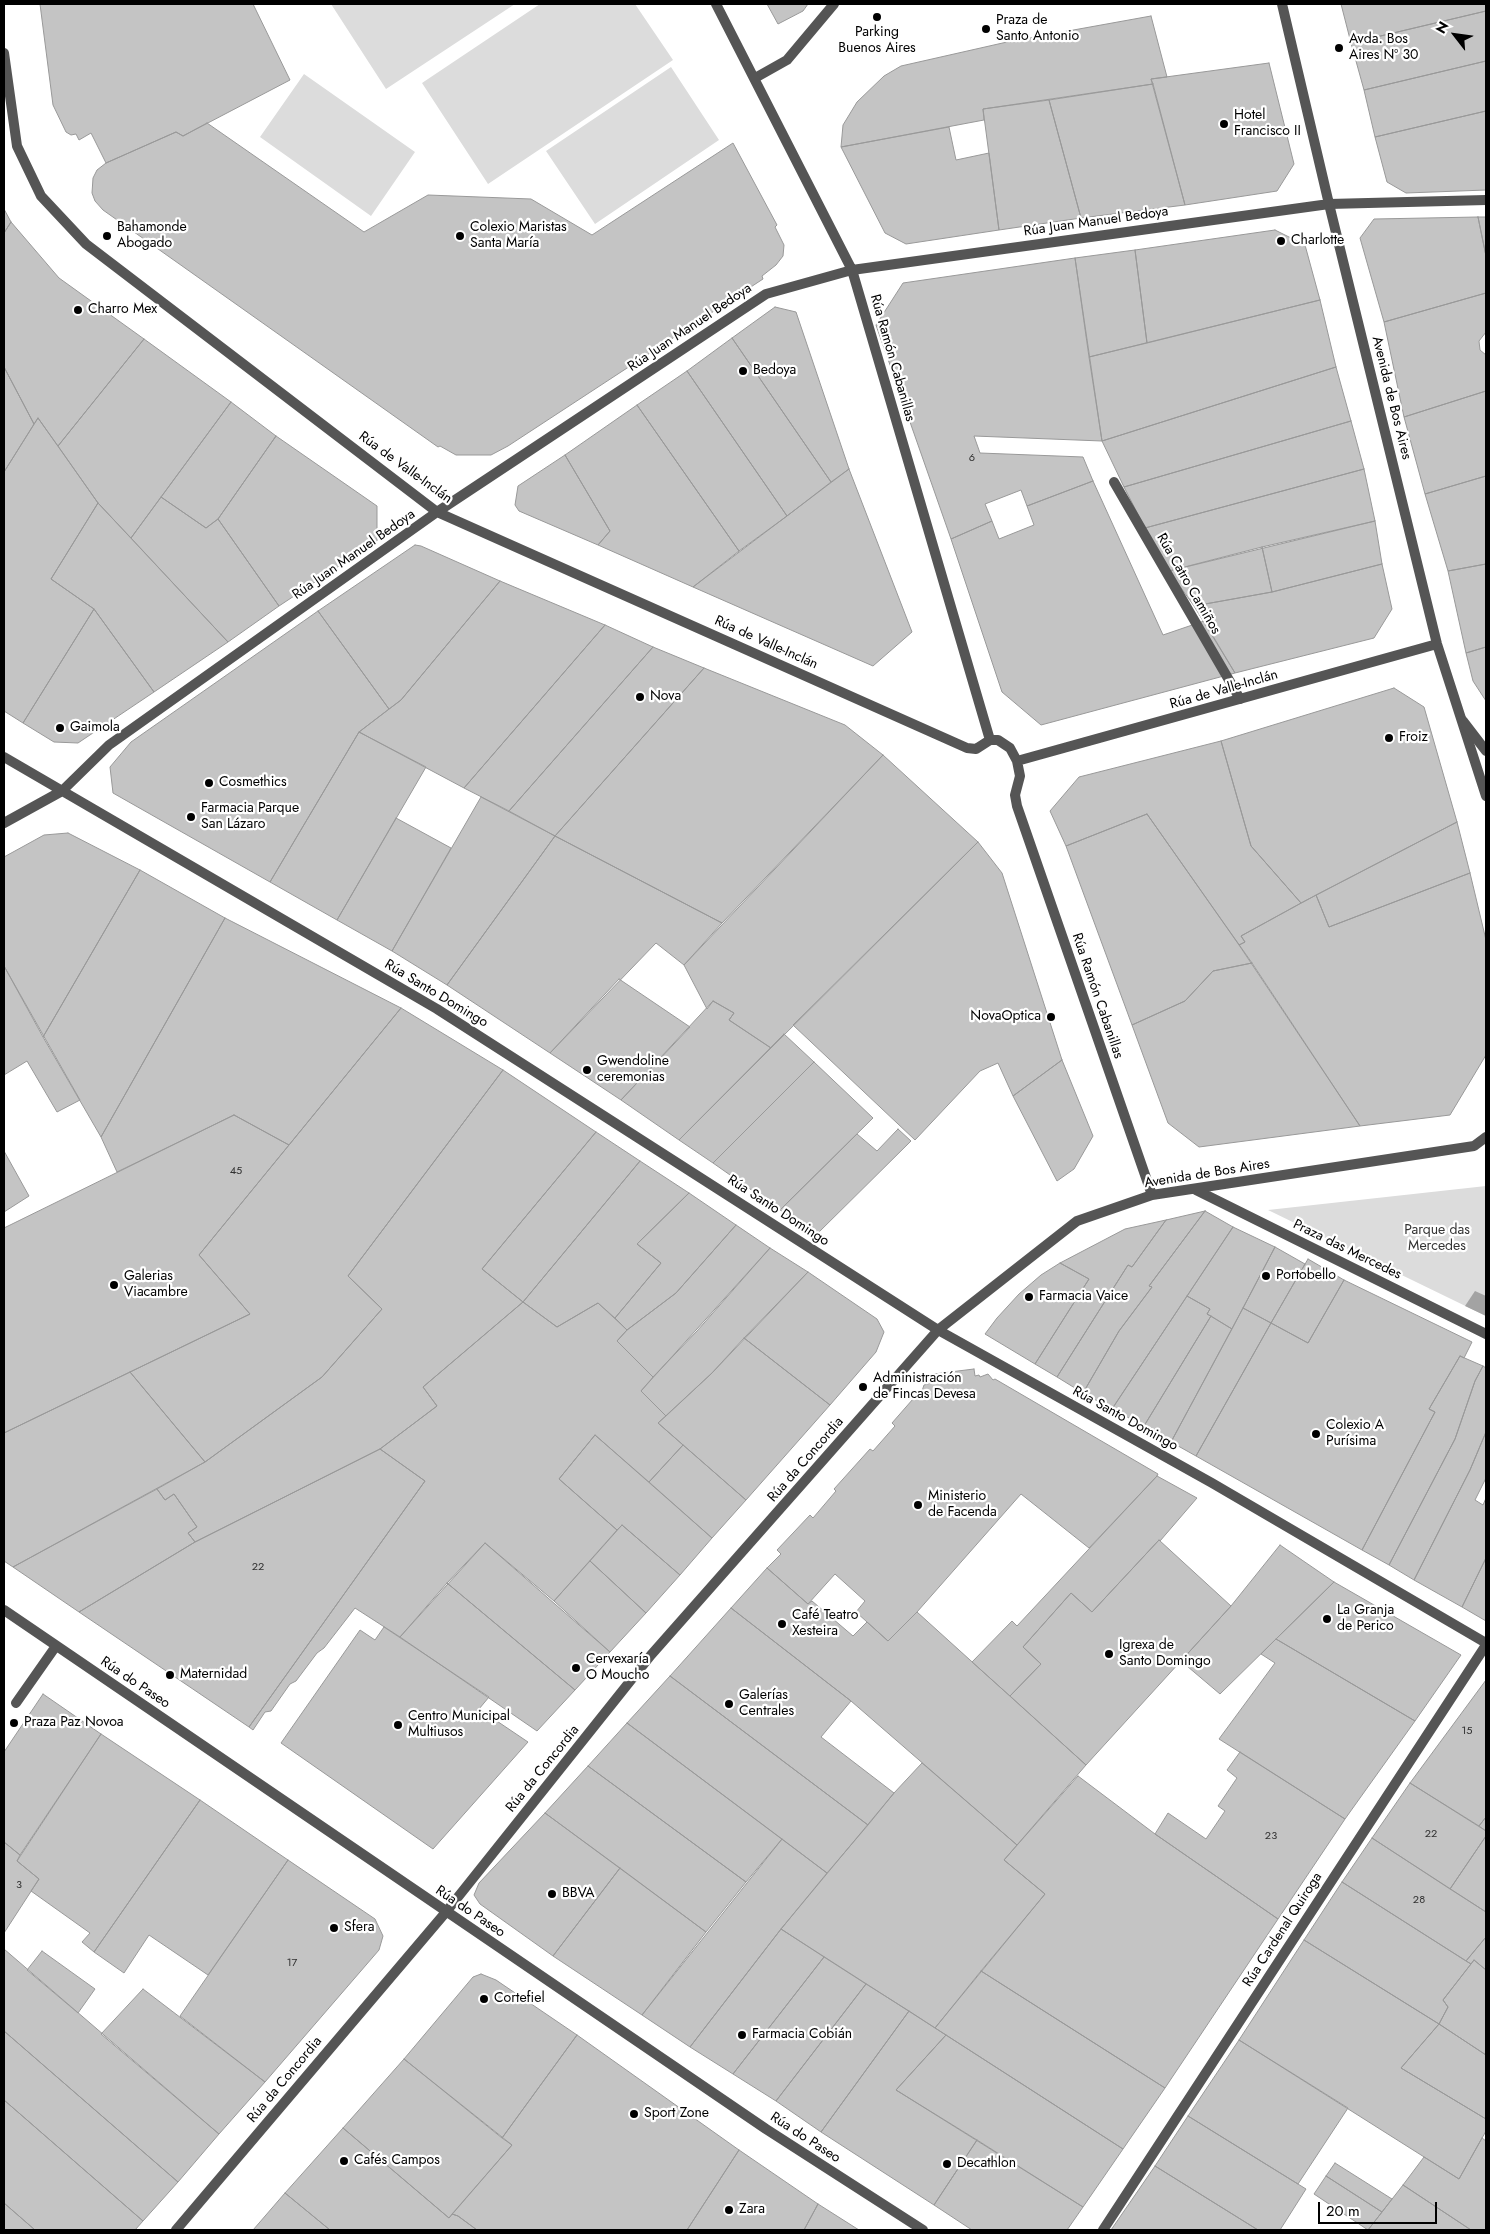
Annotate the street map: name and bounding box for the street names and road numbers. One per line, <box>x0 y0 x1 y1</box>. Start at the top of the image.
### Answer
street label: Rúa Juan Manuel Bedoya <box>1023 204 1169 240</box>
street label: Rúa Juan Manuel Bedoya <box>625 280 755 376</box>
street label: Rúa Ramón Cabanillas <box>866 292 918 424</box>
street label: Avenida de Bos Aires <box>1368 335 1414 461</box>
street label: Rúa de Valle-Inclán <box>355 428 455 508</box>
street label: Rúa Juan Manuel Bedoya <box>289 506 419 604</box>
street label: Rúa Catro Camiños <box>1152 531 1224 637</box>
street label: Rúa de Valle-Inclán <box>712 613 820 673</box>
street label: Rúa de Valle-Inclán <box>1168 667 1280 713</box>
street label: Rúa Ramón Cabanillas <box>1068 931 1126 1061</box>
street label: Rúa Santo Domingo <box>381 956 491 1032</box>
street label: Avenida de Bos Aires <box>1143 1156 1271 1192</box>
street label: Rúa Santo Domingo <box>724 1172 832 1250</box>
street label: Praza das Mercedes <box>1290 1216 1404 1284</box>
street label: Rúa Santo Domingo <box>1069 1383 1181 1455</box>
street label: Rúa da Concordia <box>765 1414 847 1506</box>
street label: Rúa do Paseo <box>97 1654 173 1712</box>
street label: Rúa da Concordia <box>503 1722 583 1816</box>
street label: Rúa Cardenal Quiroga <box>1240 1870 1326 1990</box>
street label: Rúa do Paseo <box>432 1883 508 1941</box>
street label: Rúa da Concordia <box>244 2034 326 2126</box>
street label: Rúa do Paseo <box>767 2109 843 2167</box>

